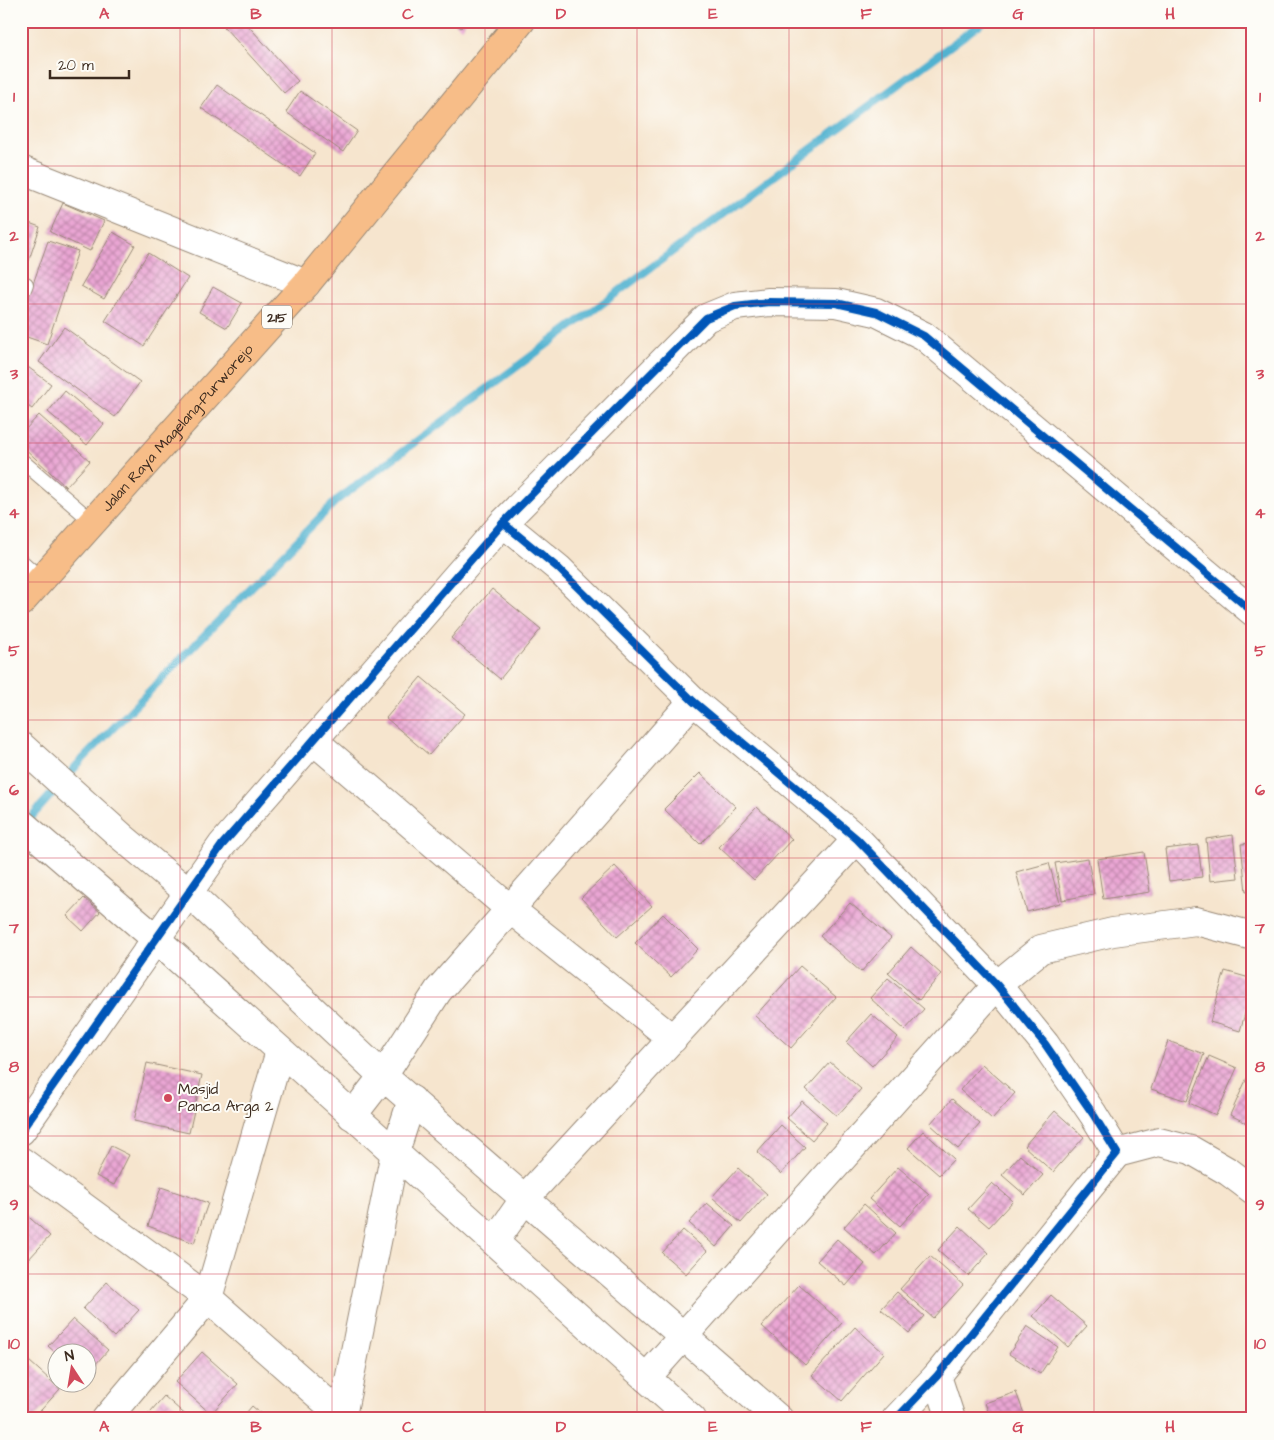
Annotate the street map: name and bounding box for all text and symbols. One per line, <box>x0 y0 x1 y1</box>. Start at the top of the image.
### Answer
text: A <box>99 3 110 25</box>
text: B <box>250 3 262 25</box>
text: C <box>402 3 414 25</box>
text: D <box>556 3 567 25</box>
text: E <box>708 3 718 25</box>
text: F <box>860 3 872 25</box>
text: G <box>1012 3 1024 25</box>
text: H <box>1165 3 1175 25</box>
scale bar <box>50 48 129 80</box>
text: 20 m <box>58 55 94 76</box>
text: 1 <box>13 86 16 108</box>
text: 1 <box>1259 86 1262 108</box>
text: 2 <box>8 225 19 247</box>
text: 2 <box>1254 225 1265 247</box>
road number: 215 <box>262 306 292 328</box>
street label: Jalan Raya Magelang-Purworejo <box>97 339 259 517</box>
text: 3 <box>9 363 19 385</box>
text: 3 <box>1255 363 1265 385</box>
text: 4 <box>9 502 20 524</box>
text: 4 <box>1255 502 1266 524</box>
text: 5 <box>8 640 20 662</box>
text: 5 <box>1254 640 1266 662</box>
text: 6 <box>9 779 19 801</box>
text: 6 <box>1255 779 1265 801</box>
text: 7 <box>8 917 19 939</box>
text: 7 <box>1254 917 1265 939</box>
text: 8 <box>9 1056 20 1078</box>
text: 8 <box>1255 1056 1266 1078</box>
place label: Masjid Panca Arga 2 <box>178 1079 274 1118</box>
marker: Masjid Panca Arga 2 <box>162 1092 174 1104</box>
text: 9 <box>9 1194 19 1216</box>
text: 9 <box>1255 1194 1265 1216</box>
text: 10 <box>8 1333 20 1355</box>
text: 10 <box>1254 1333 1266 1355</box>
north arrow <box>48 1342 98 1392</box>
text: N <box>63 1346 76 1367</box>
text: A <box>99 1416 110 1438</box>
text: B <box>250 1416 262 1438</box>
text: C <box>402 1416 414 1438</box>
text: D <box>556 1416 567 1438</box>
text: E <box>708 1416 718 1438</box>
text: F <box>860 1416 872 1438</box>
text: G <box>1012 1416 1024 1438</box>
text: H <box>1165 1416 1175 1438</box>

